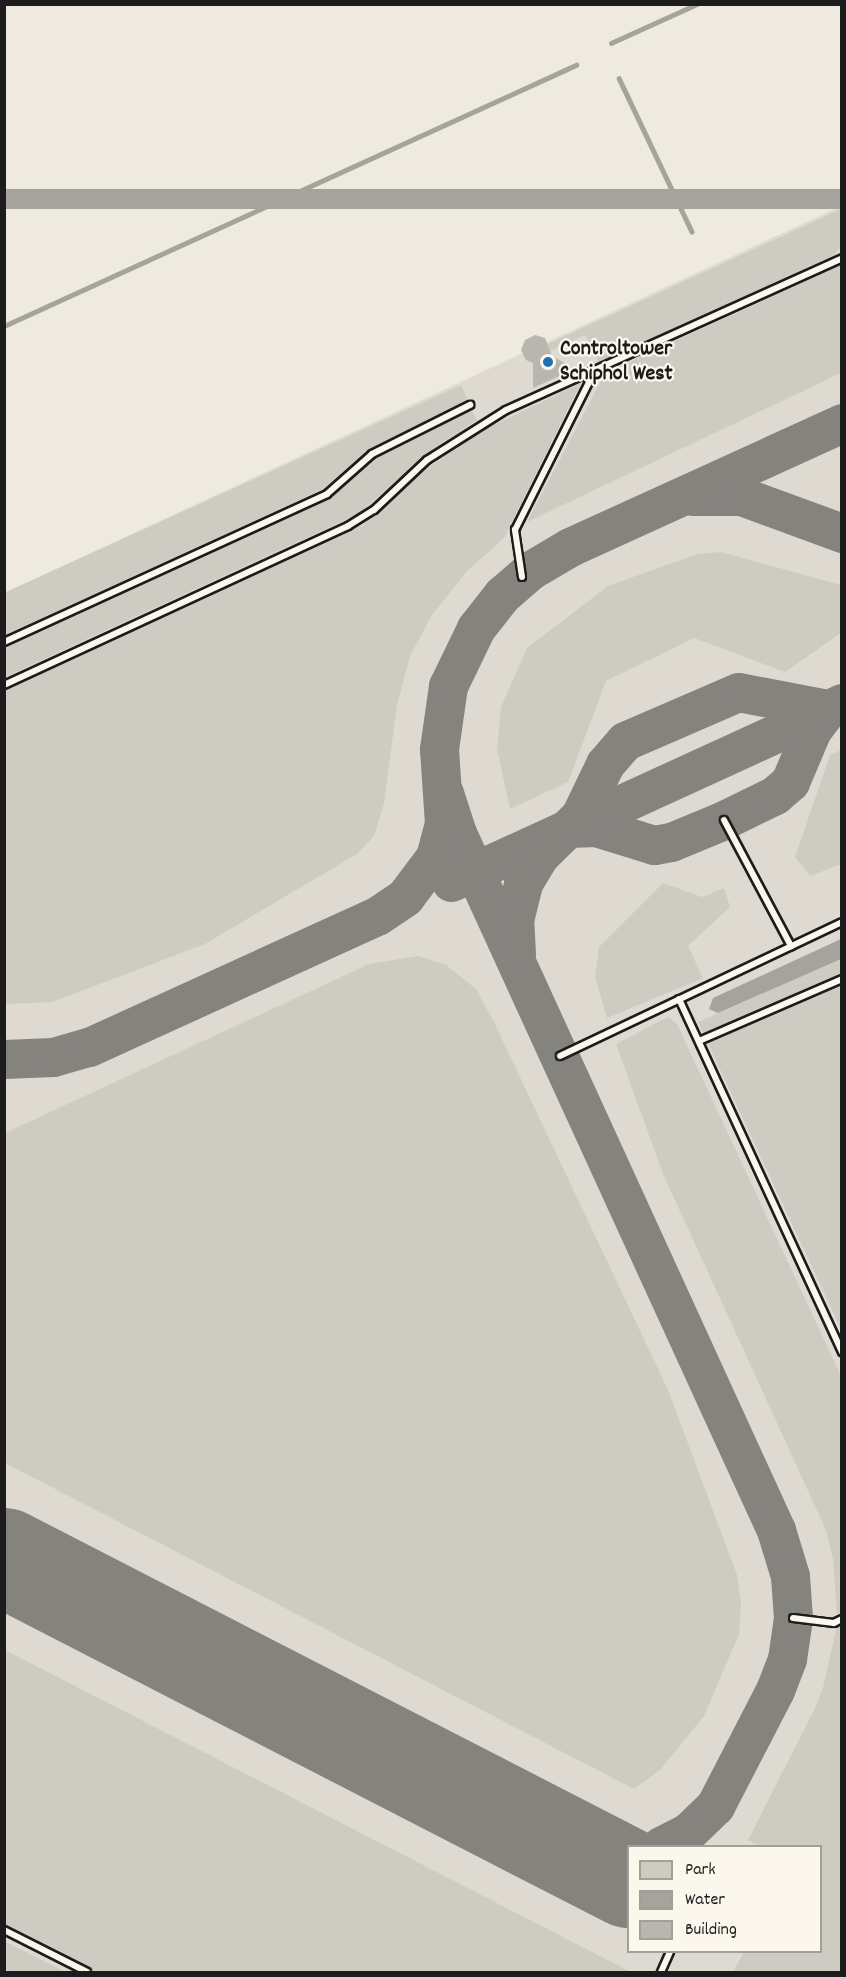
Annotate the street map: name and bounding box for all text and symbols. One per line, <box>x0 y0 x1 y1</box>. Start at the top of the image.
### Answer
place label: Controltower Schiphol West <box>560 336 673 388</box>
marker: Controltower Schiphol West <box>541 355 555 369</box>
legend <box>627 1845 822 1953</box>
text: Park <box>685 1858 716 1883</box>
text: Water <box>685 1888 725 1913</box>
text: Building <box>685 1918 737 1943</box>

